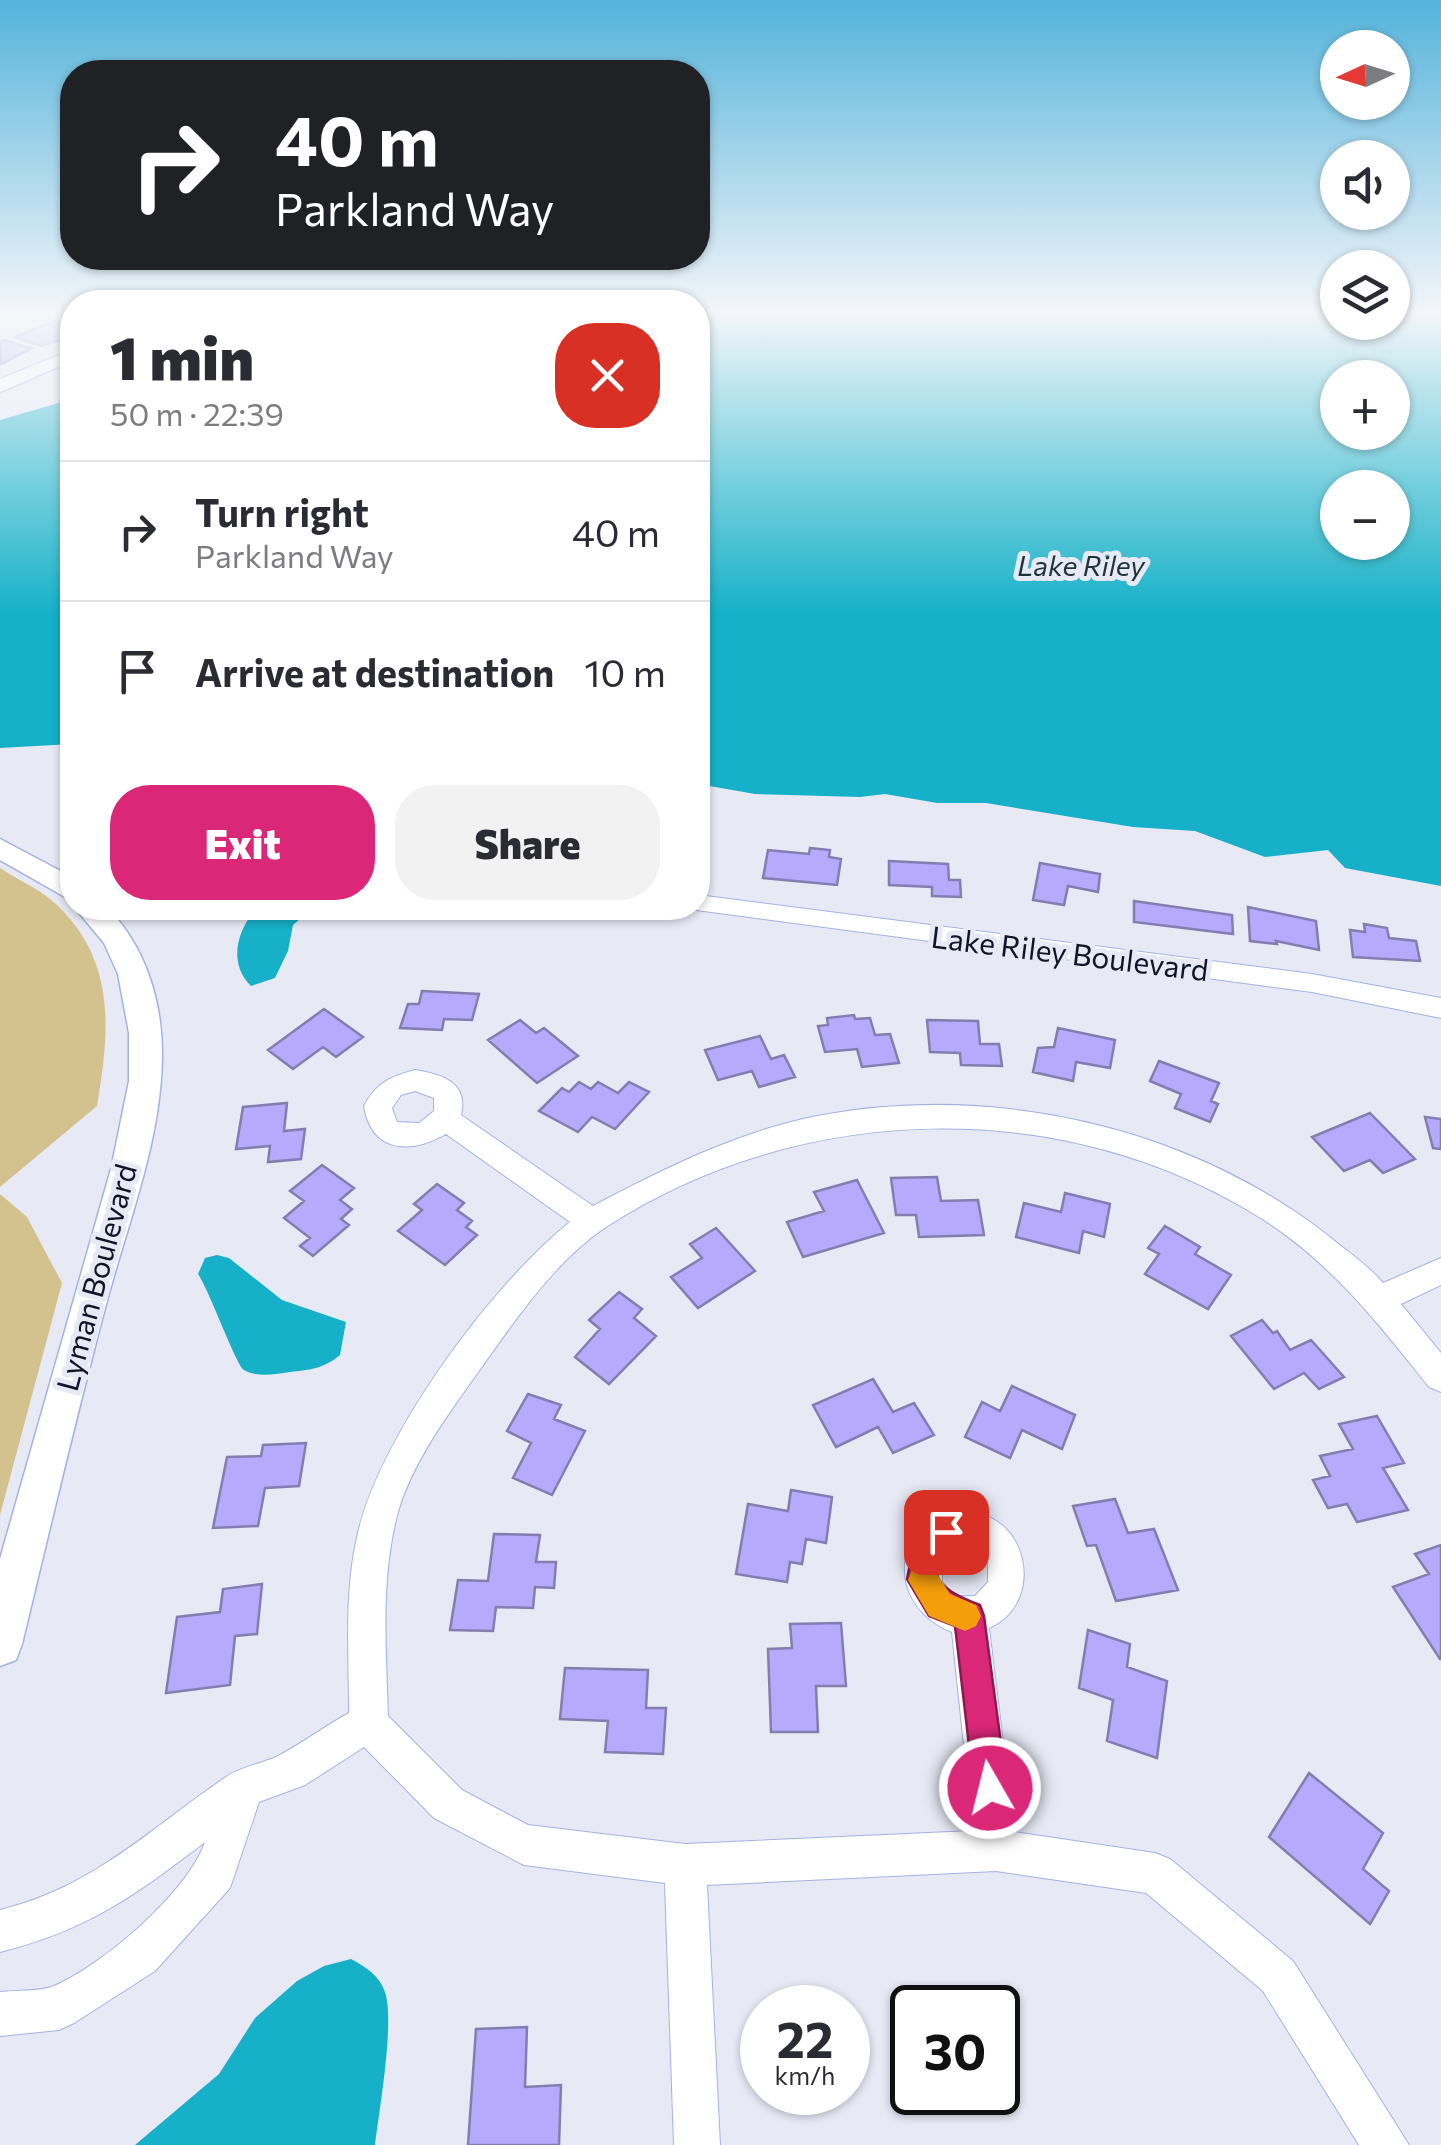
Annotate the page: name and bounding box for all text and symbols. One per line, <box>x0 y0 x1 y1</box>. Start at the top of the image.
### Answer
north arrow <box>1320 30 1410 120</box>
map controls <box>1320 30 1410 560</box>
text: 40 m <box>275 95 439 180</box>
icon: right <box>110 100 240 230</box>
button: sound <box>1320 140 1410 230</box>
text: Parkland Way <box>275 180 554 235</box>
button: layers <box>1320 250 1410 340</box>
text: 1 min <box>110 319 254 392</box>
button: close <box>555 323 660 428</box>
button: + <box>1320 360 1410 450</box>
text: 50 m · 22:39 <box>110 393 284 433</box>
button: − <box>1320 470 1410 560</box>
text: Turn right <box>195 488 369 535</box>
icon: right <box>110 504 165 559</box>
text: 40 m <box>572 508 660 555</box>
text: Parkland Way <box>195 535 394 575</box>
water label: Lake Riley <box>1017 548 1146 582</box>
icon: arrive <box>110 644 165 699</box>
text: Arrive at destination <box>195 648 554 695</box>
text: 10 m <box>584 648 666 695</box>
button: Exit <box>110 785 375 900</box>
button: Share <box>395 785 660 900</box>
street label: Lake Riley Boulevard <box>929 917 1211 987</box>
street label: Lyman Boulevard <box>47 1160 143 1394</box>
pin <box>904 1490 989 1575</box>
icon: arrive <box>919 1505 974 1560</box>
position arrow <box>938 1736 1042 1840</box>
speed limit sign: 30 <box>890 1985 1020 2115</box>
text: 22 <box>777 2007 833 2068</box>
text: km/h <box>775 2060 835 2090</box>

